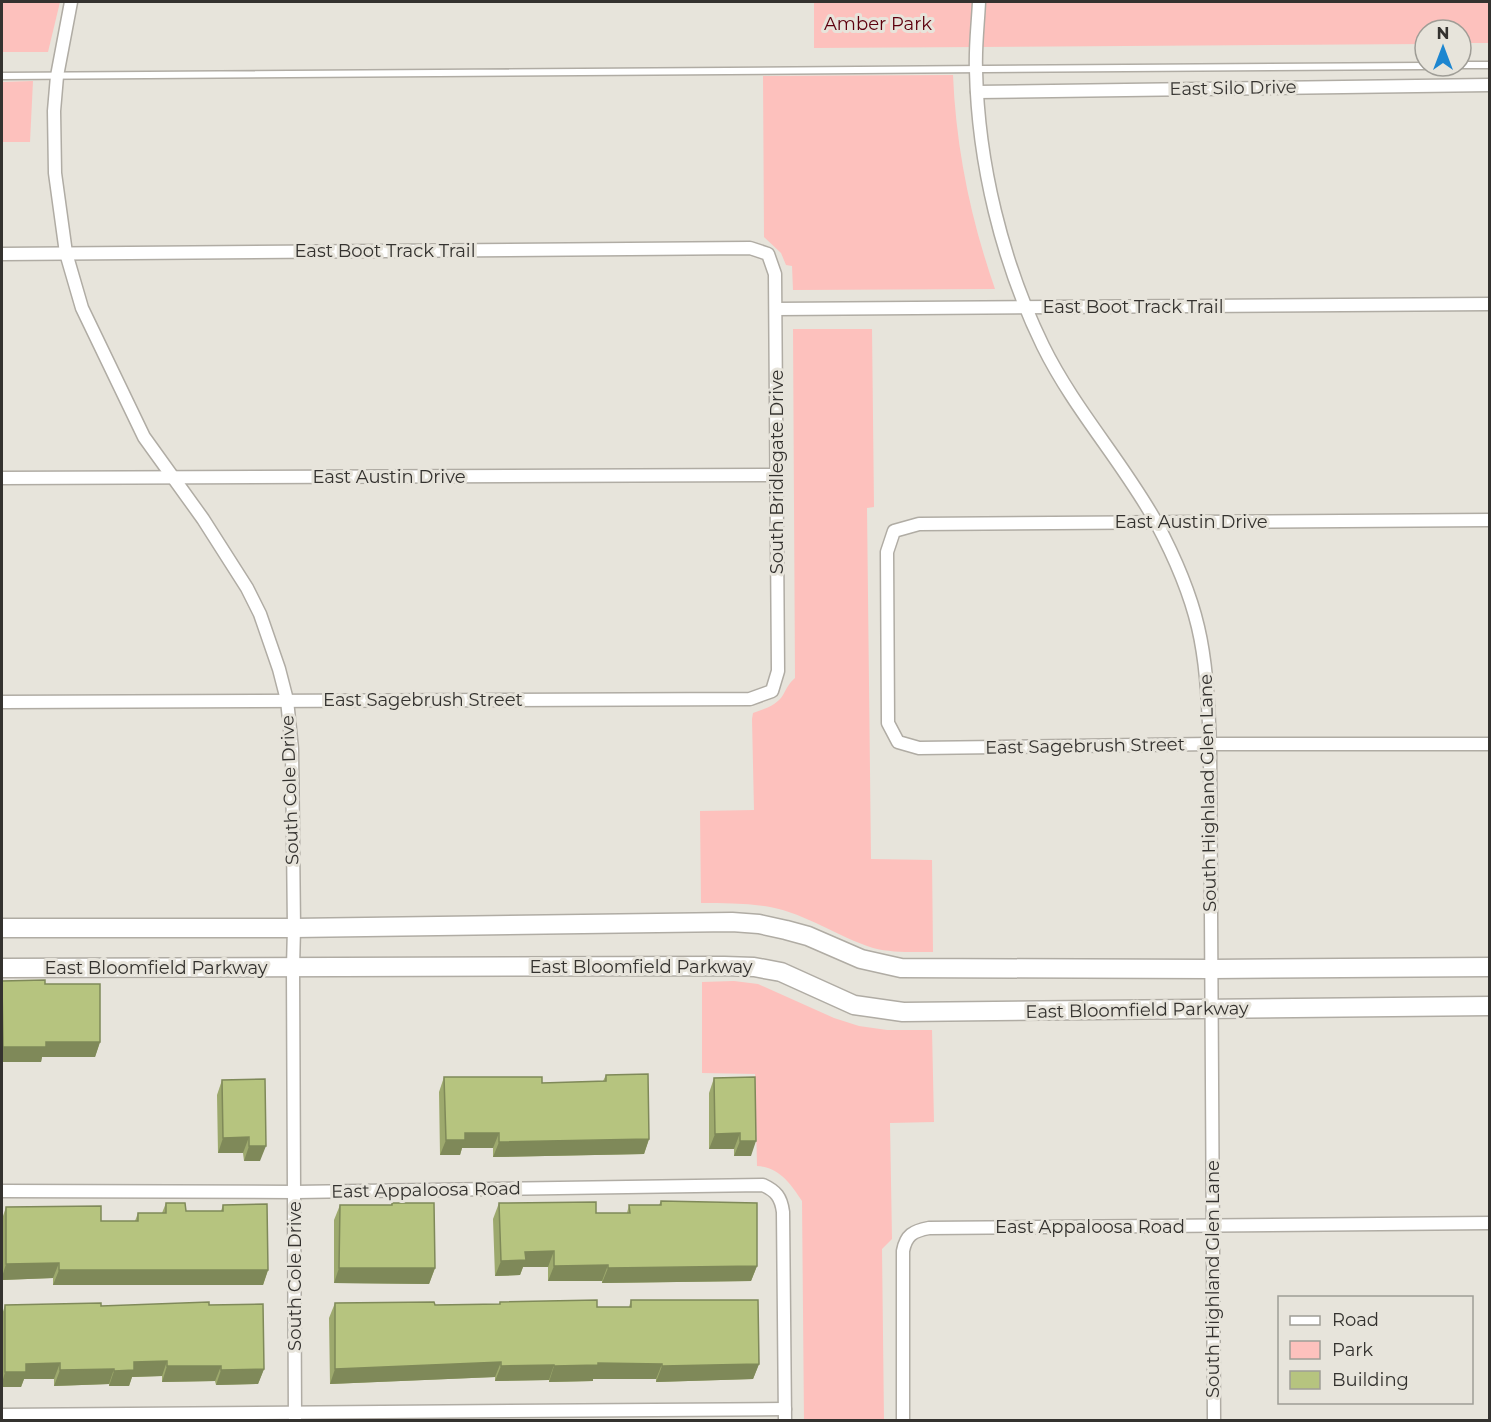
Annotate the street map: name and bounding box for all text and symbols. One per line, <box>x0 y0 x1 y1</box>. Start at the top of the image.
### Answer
park label: Amber Park <box>824 13 932 35</box>
north arrow <box>1413 18 1473 78</box>
text: N <box>1437 24 1449 43</box>
street label: East Silo Drive <box>1169 76 1297 100</box>
street label: East Boot Track Trail <box>294 240 476 262</box>
street label: East Boot Track Trail <box>1042 296 1224 318</box>
street label: South Bridlegate Drive <box>766 370 788 574</box>
street label: East Austin Drive <box>312 466 466 488</box>
street label: East Austin Drive <box>1114 511 1268 533</box>
street label: South Highland Glen Lane <box>1195 674 1221 912</box>
street label: East Sagebrush Street <box>323 689 523 711</box>
street label: South Cole Drive <box>276 715 304 865</box>
street label: East Sagebrush Street <box>985 733 1185 759</box>
street label: East Bloomfield Parkway <box>529 956 753 978</box>
street label: East Bloomfield Parkway <box>44 957 268 979</box>
street label: East Bloomfield Parkway <box>1025 997 1249 1023</box>
street label: South Highland Glen Lane <box>1202 1160 1224 1398</box>
street label: East Appaloosa Road <box>331 1177 521 1203</box>
street label: South Cole Drive <box>284 1201 306 1351</box>
street label: East Appaloosa Road <box>995 1216 1185 1238</box>
legend <box>1278 1296 1473 1404</box>
text: Road <box>1332 1309 1379 1331</box>
text: Park <box>1332 1339 1373 1361</box>
text: Building <box>1332 1369 1409 1391</box>

